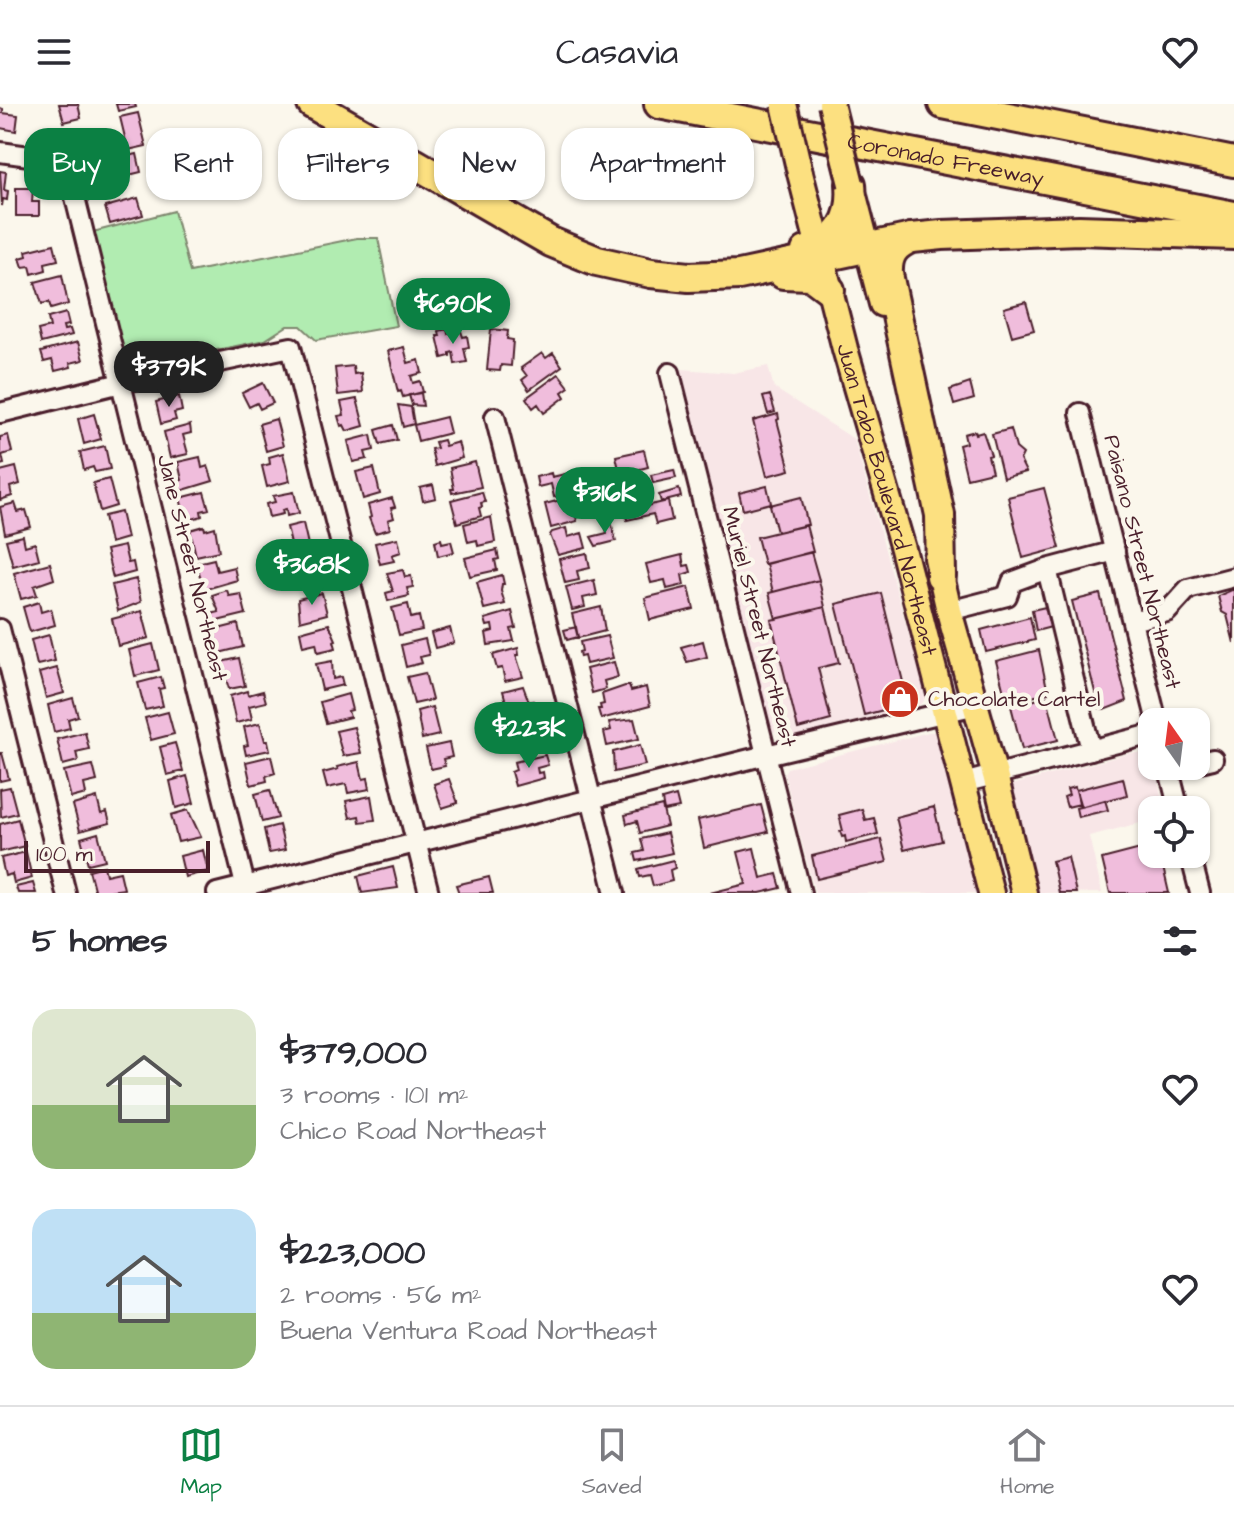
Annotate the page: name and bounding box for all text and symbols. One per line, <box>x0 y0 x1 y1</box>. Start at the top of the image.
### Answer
text: Casavia <box>556 27 678 78</box>
icon: menu <box>32 30 76 74</box>
icon: heart <box>1158 30 1202 74</box>
street label: Coronado Freeway <box>845 126 1046 195</box>
chip: Buy <box>24 128 130 200</box>
chip: Rent <box>146 128 262 200</box>
chip: Filters <box>278 128 418 200</box>
chip: New <box>434 128 545 200</box>
chip: Apartment <box>561 128 754 200</box>
pin: $690K <box>397 278 509 346</box>
text: $690K <box>414 286 492 322</box>
street label: Juan Tabo Boulevard Northeast <box>829 340 945 659</box>
pin: $379K <box>113 341 225 409</box>
text: $379K <box>132 349 206 385</box>
street label: Paisano Street Northeast <box>1095 432 1189 692</box>
street label: Jane Street Northeast <box>149 452 235 685</box>
pin: $316K <box>549 467 661 535</box>
text: $316K <box>573 475 637 511</box>
street label: Muriel Street Northeast <box>714 504 804 751</box>
pin: $368K <box>256 539 368 607</box>
text: $368K <box>274 547 350 583</box>
shop icon: Chocolate Cartel <box>879 678 921 720</box>
place label: Chocolate Cartel <box>928 684 1101 715</box>
pin: $223K <box>473 702 585 770</box>
north arrow <box>1138 708 1210 780</box>
map controls <box>1138 708 1210 868</box>
text: $223K <box>492 710 566 746</box>
button: locate <box>1138 796 1210 868</box>
scale bar <box>24 837 210 873</box>
text: 100 m <box>36 839 93 870</box>
text: 5 homes <box>32 917 168 965</box>
icon: filters <box>1158 919 1202 963</box>
text: $379,000 <box>280 1029 427 1077</box>
icon: home <box>96 1041 192 1137</box>
icon: heart <box>1158 1067 1202 1111</box>
text: 3 rooms · 101 m² <box>280 1077 468 1113</box>
text: Chico Road Northeast <box>280 1113 546 1149</box>
text: $223,000 <box>280 1229 426 1277</box>
icon: home <box>96 1241 192 1337</box>
icon: heart <box>1158 1267 1202 1311</box>
text: 2 rooms · 56 m² <box>280 1277 482 1313</box>
text: Buena Ventura Road Northeast <box>280 1313 657 1349</box>
tab: Map <box>179 1423 223 1502</box>
tab: Saved <box>582 1423 642 1502</box>
tab: Home <box>1000 1423 1055 1502</box>

